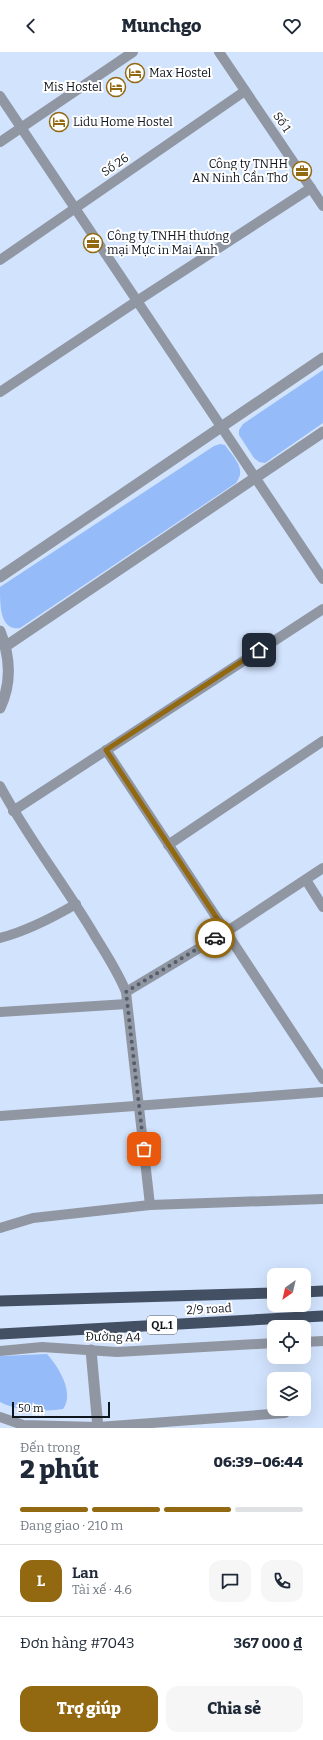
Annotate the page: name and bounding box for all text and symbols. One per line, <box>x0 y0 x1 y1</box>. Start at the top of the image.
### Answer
icon: back <box>20 15 42 37</box>
text: Munchgo <box>122 15 201 37</box>
icon: heart <box>281 15 303 37</box>
hotel icon: Max Hostel <box>124 62 146 84</box>
place label: Max Hostel <box>149 66 212 80</box>
hotel icon: Mis Hostel <box>105 76 127 98</box>
place label: Mis Hostel <box>43 80 103 94</box>
street label: Số 1 <box>270 109 295 135</box>
hotel icon: Lidu Home Hostel <box>48 111 70 133</box>
place label: Lidu Home Hostel <box>73 115 173 129</box>
street label: Số 26 <box>98 150 131 179</box>
place label: Công ty TNHH AN Ninh Cần Thơ <box>192 157 288 185</box>
office icon: Công ty TNHH AN Ninh Cần Thơ <box>291 160 313 182</box>
place label: Công ty TNHH thương mại Mực in Mai Anh <box>107 229 230 257</box>
office icon: Công ty TNHH thương mại Mực in Mai Anh <box>82 232 104 254</box>
pin <box>242 633 276 667</box>
icon: home <box>248 639 270 661</box>
courier <box>195 918 235 958</box>
icon: car <box>204 927 226 949</box>
pin <box>127 1132 161 1166</box>
icon: bag <box>133 1138 155 1160</box>
north arrow <box>267 1268 311 1312</box>
map controls <box>267 1268 311 1416</box>
street label: 2/9 road <box>186 1301 232 1317</box>
road number: QL.1 <box>147 1316 177 1334</box>
button: locate <box>267 1320 311 1364</box>
street label: Đường A4 <box>85 1330 141 1344</box>
button: layers <box>267 1372 311 1416</box>
scale bar <box>12 1400 110 1419</box>
text: 50 m <box>18 1402 44 1415</box>
text: Đến trong <box>20 1440 80 1455</box>
text: 06:39–06:44 <box>214 1453 303 1471</box>
text: 2 phút <box>20 1454 99 1485</box>
text: Đang giao · 210 m <box>20 1518 123 1533</box>
button: chat <box>209 1560 251 1602</box>
button: phone <box>261 1560 303 1602</box>
text: Lan <box>72 1564 98 1582</box>
text: L <box>37 1572 45 1590</box>
text: Tài xế · 4.6 <box>72 1582 132 1597</box>
text: Đơn hàng #7043 <box>20 1634 134 1652</box>
text: 367 000 ₫ <box>233 1634 303 1652</box>
button: Trợ giúp <box>20 1686 158 1732</box>
button: Chia sẻ <box>166 1686 303 1732</box>

